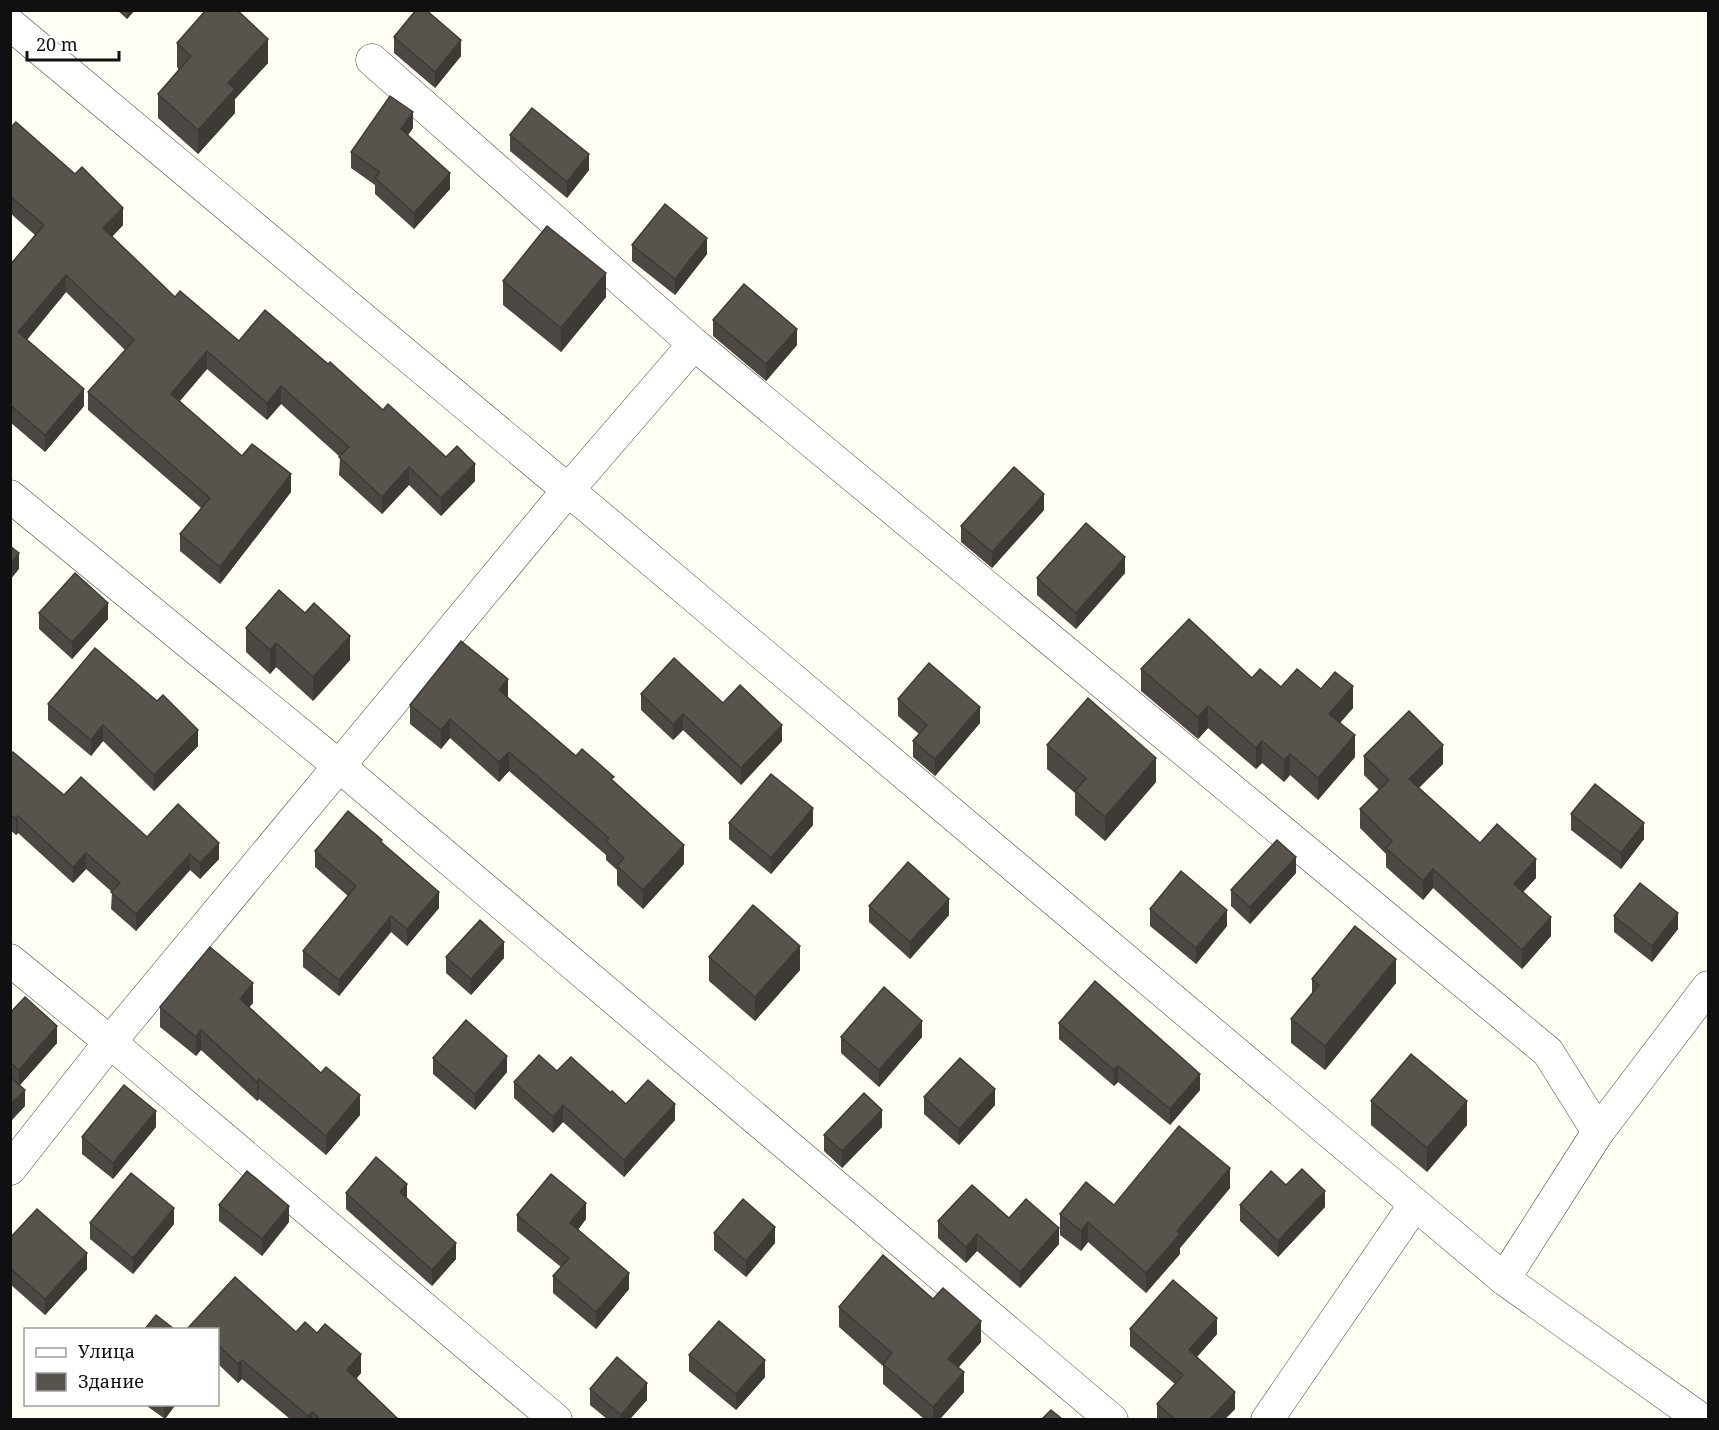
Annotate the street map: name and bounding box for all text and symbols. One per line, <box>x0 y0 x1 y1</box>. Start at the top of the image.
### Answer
scale bar <box>27 24 118 62</box>
text: 20 m <box>36 32 78 56</box>
legend <box>24 1328 219 1406</box>
text: Улица <box>78 1339 135 1363</box>
text: Здание <box>78 1369 144 1393</box>

